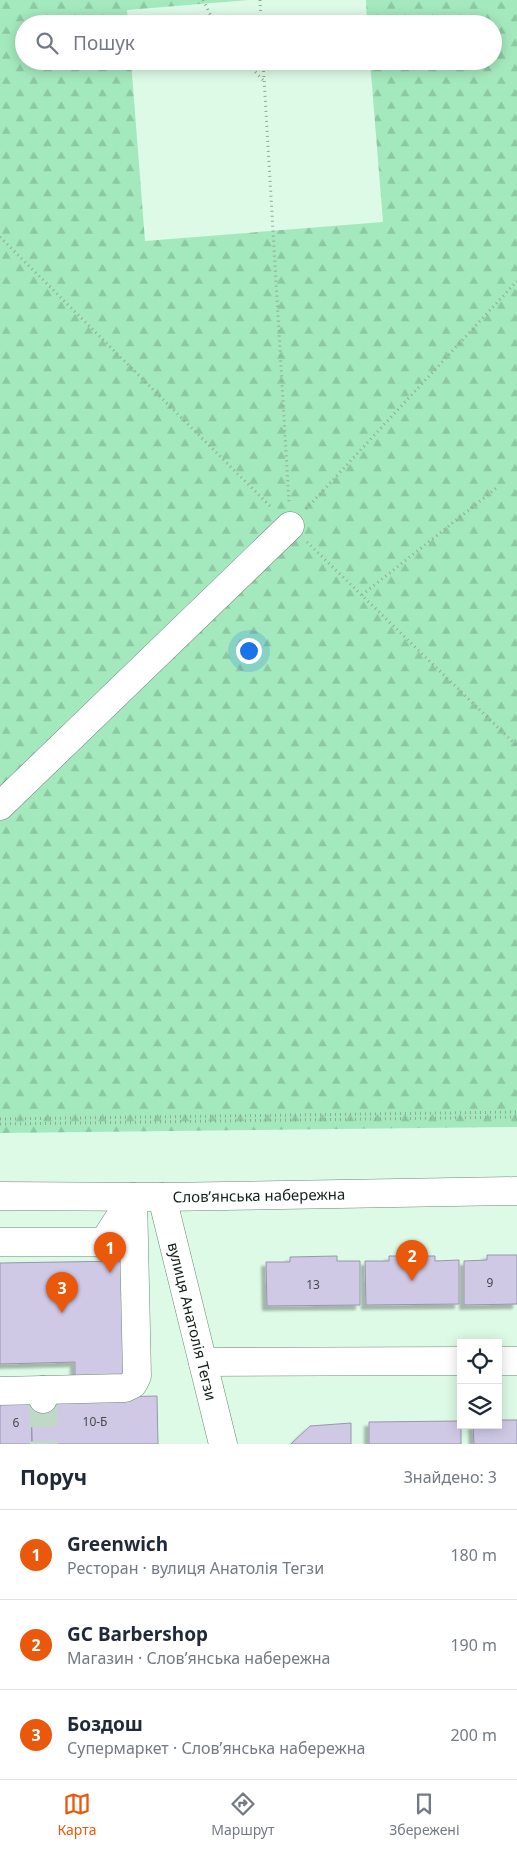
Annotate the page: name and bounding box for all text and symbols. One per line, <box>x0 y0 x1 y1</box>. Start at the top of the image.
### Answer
search box <box>15 15 502 70</box>
icon: search <box>33 29 61 57</box>
text: Пошук <box>73 30 135 56</box>
your location <box>236 638 262 664</box>
street label: Словʼянська набережна <box>173 1183 345 1207</box>
pin: 1 <box>94 1232 126 1273</box>
street label: вулиця Анатолія Тегзи <box>164 1240 222 1402</box>
pin: 2 <box>396 1240 428 1281</box>
pin: 3 <box>46 1272 78 1313</box>
house number: 9 <box>487 1274 494 1291</box>
house number: 13 <box>306 1276 320 1293</box>
map controls <box>457 1339 502 1429</box>
button: locate <box>457 1339 502 1384</box>
button: layers <box>457 1384 502 1429</box>
house number: 10-Б <box>83 1413 107 1430</box>
house number: 6 <box>13 1414 20 1431</box>
text: Поруч <box>20 1463 87 1491</box>
text: Знайдено: 3 <box>404 1466 497 1488</box>
text: Greenwich <box>67 1531 168 1557</box>
text: 1 <box>31 1544 41 1566</box>
text: 180 m <box>450 1544 497 1566</box>
text: Ресторан · вулиця Анатолія Тегзи <box>67 1557 324 1579</box>
text: GC Barbershop <box>67 1621 208 1647</box>
text: 2 <box>31 1634 41 1656</box>
text: 190 m <box>450 1634 497 1656</box>
text: Магазин · Словʼянська набережна <box>67 1647 331 1669</box>
text: Боздош <box>67 1711 143 1737</box>
text: 3 <box>31 1724 41 1746</box>
text: 200 m <box>450 1724 497 1746</box>
text: Супермаркет · Словʼянська набережна <box>67 1737 365 1759</box>
tab: Карта <box>57 1790 96 1839</box>
tab: Маршрут <box>211 1790 274 1839</box>
tab: Збережені <box>389 1790 460 1839</box>

